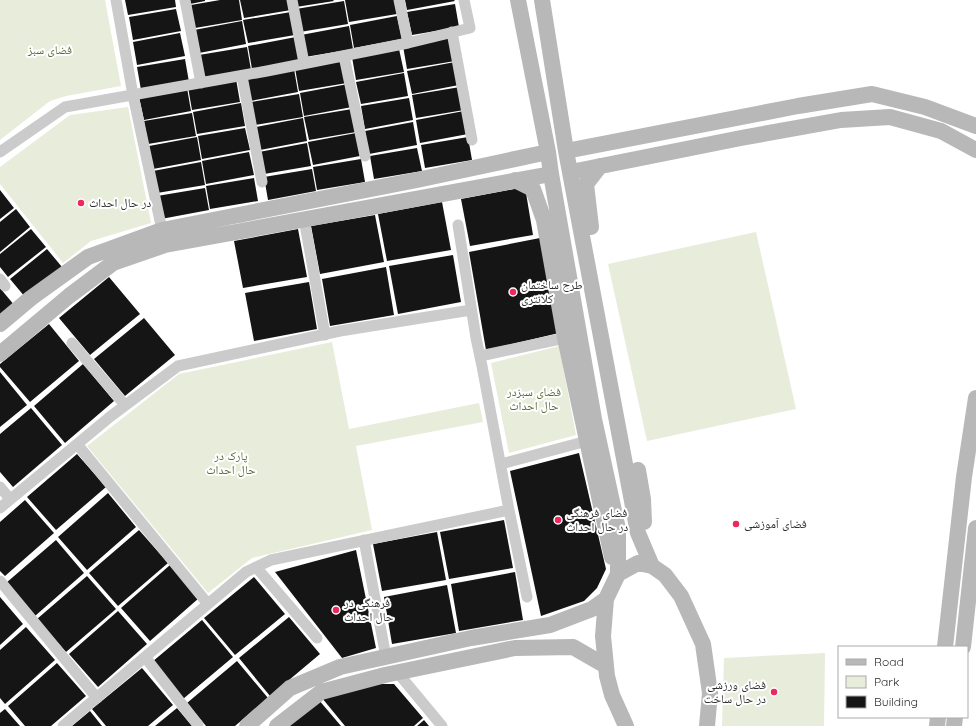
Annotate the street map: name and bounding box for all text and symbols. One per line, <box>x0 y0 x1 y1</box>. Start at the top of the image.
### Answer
park label: فضای سبز <box>27 42 72 57</box>
place label: در حال احداث <box>89 195 151 210</box>
marker: در حال احداث <box>76 198 86 208</box>
place label: طرح ساختمان کلانتری <box>521 277 583 306</box>
marker: طرح ساختمان کلانتری <box>508 287 518 297</box>
park label: فضای سبزدر حال احداث <box>506 384 561 413</box>
park label: پارک در حال احداث <box>206 448 256 477</box>
place label: فضای فرهنگی در حال احداث <box>566 505 628 534</box>
marker: فضای فرهنگی در حال احداث <box>553 515 563 525</box>
place label: فضای آموزشی <box>744 516 807 531</box>
marker: فضای آموزشی <box>731 519 741 529</box>
place label: فرهنگی در حال احداث <box>343 595 394 624</box>
marker: فرهنگی در حال احداث <box>331 605 341 615</box>
legend <box>838 646 968 718</box>
text: Road <box>874 654 904 669</box>
text: Park <box>874 674 899 689</box>
place label: فضای ورزشی در حال ساخت <box>704 677 766 706</box>
marker: فضای ورزشی در حال ساخت <box>769 687 779 697</box>
text: Building <box>874 694 918 709</box>

